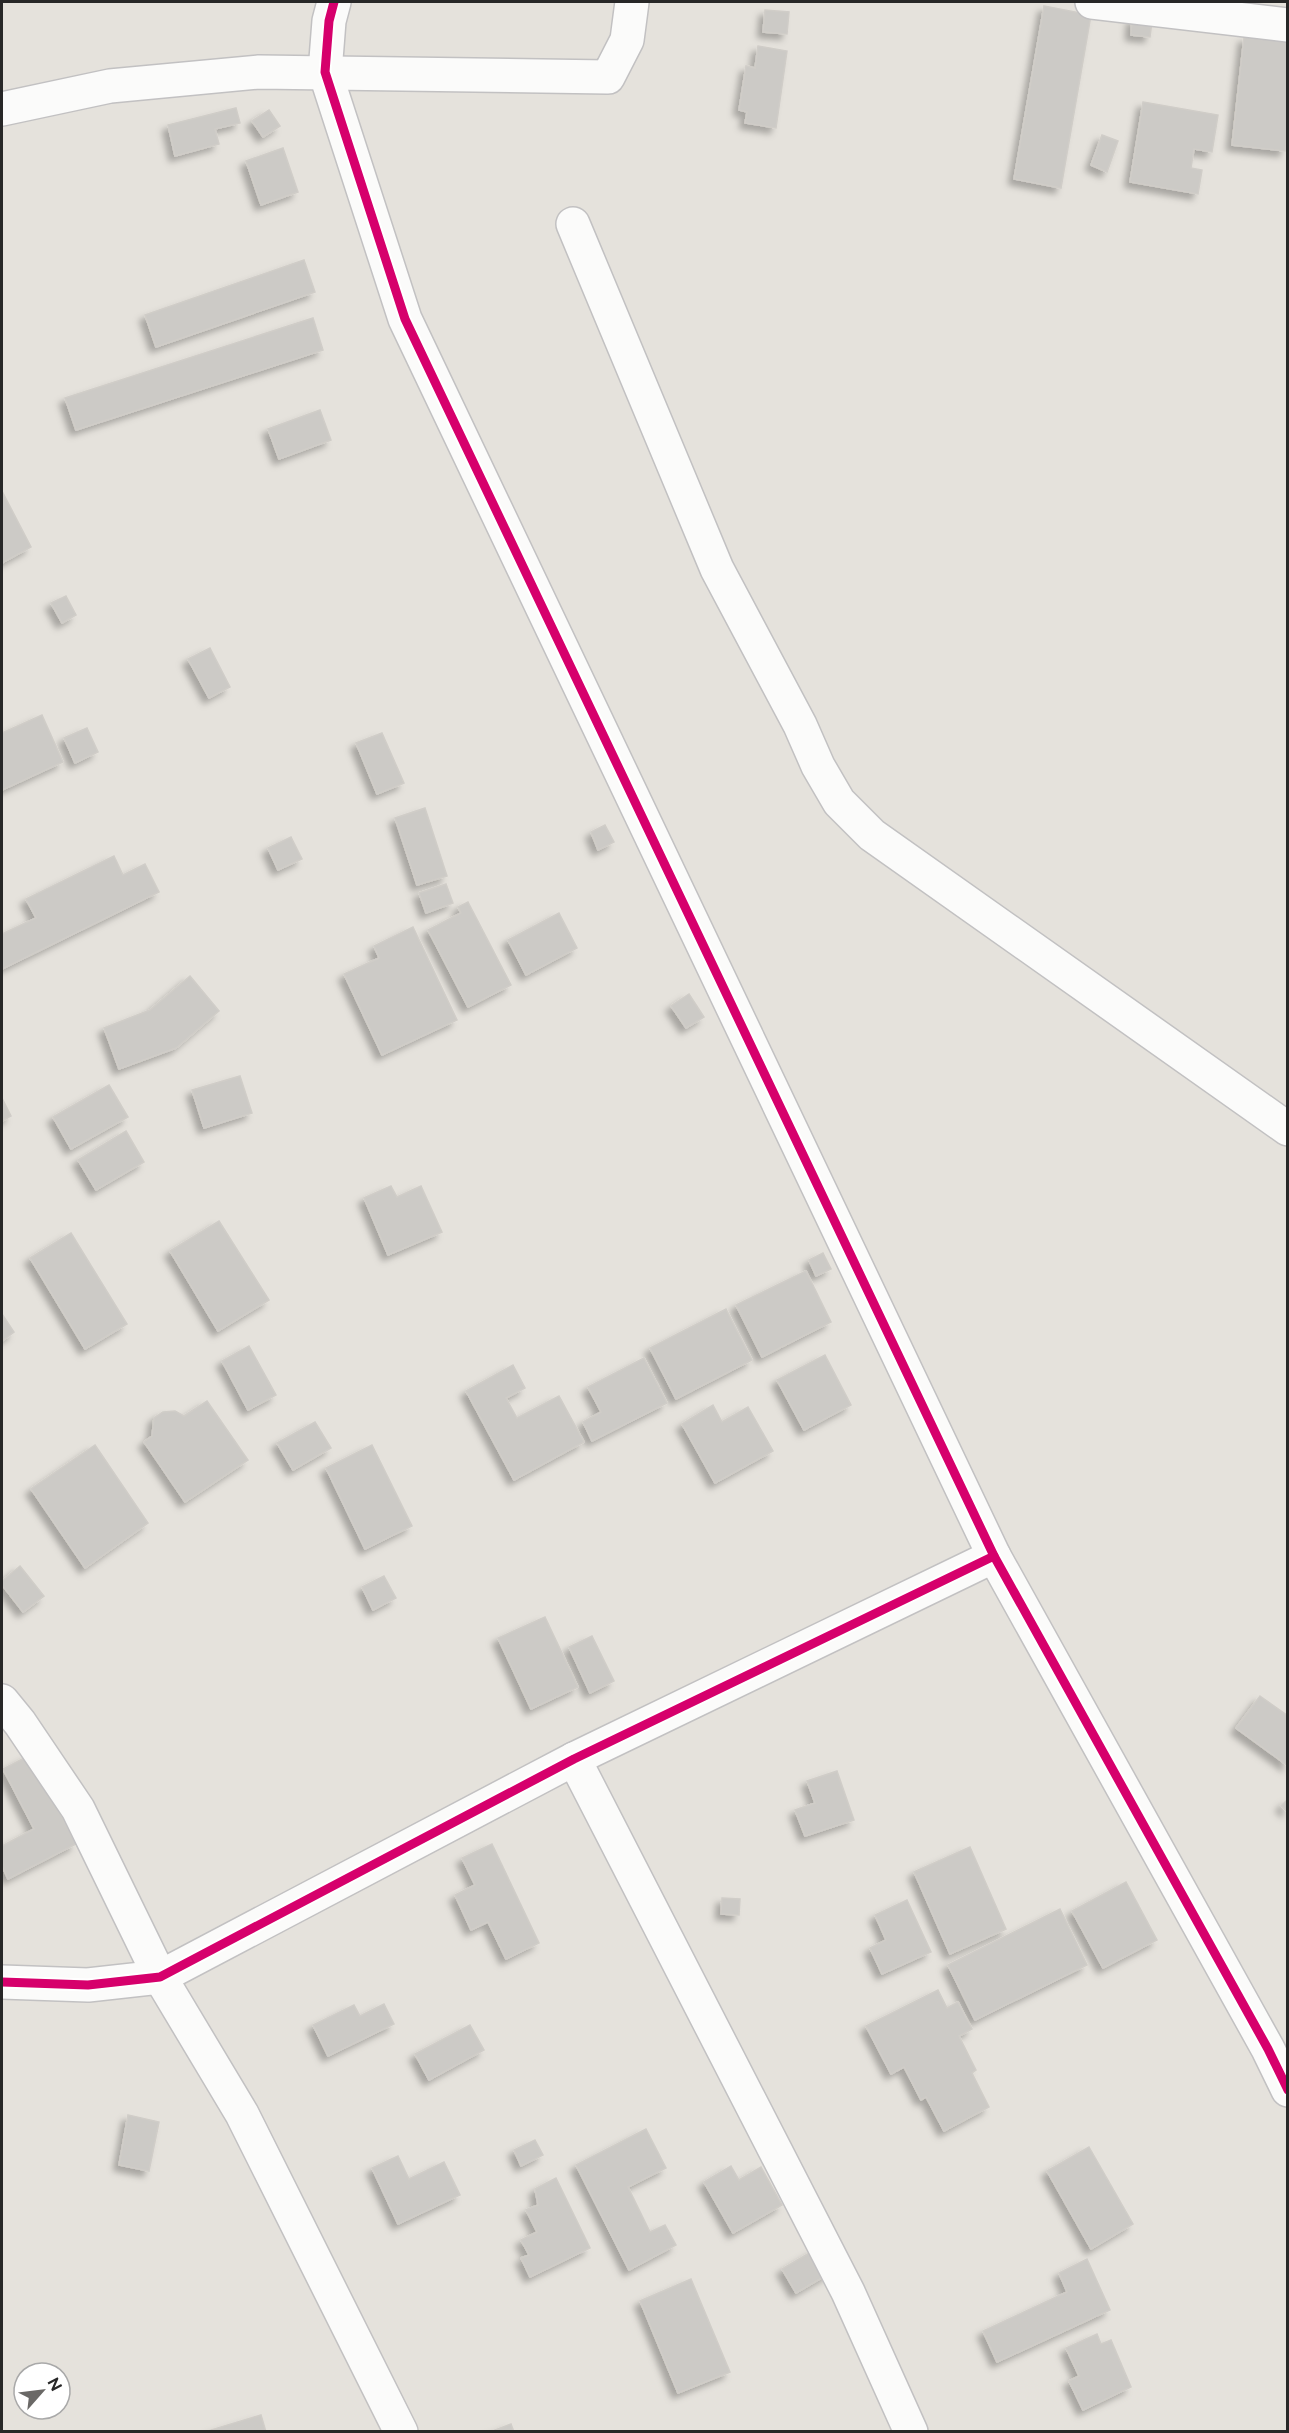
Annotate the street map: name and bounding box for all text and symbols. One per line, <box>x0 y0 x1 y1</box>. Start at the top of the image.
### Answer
north arrow <box>12 2361 72 2421</box>
text: N <box>44 2374 66 2394</box>

